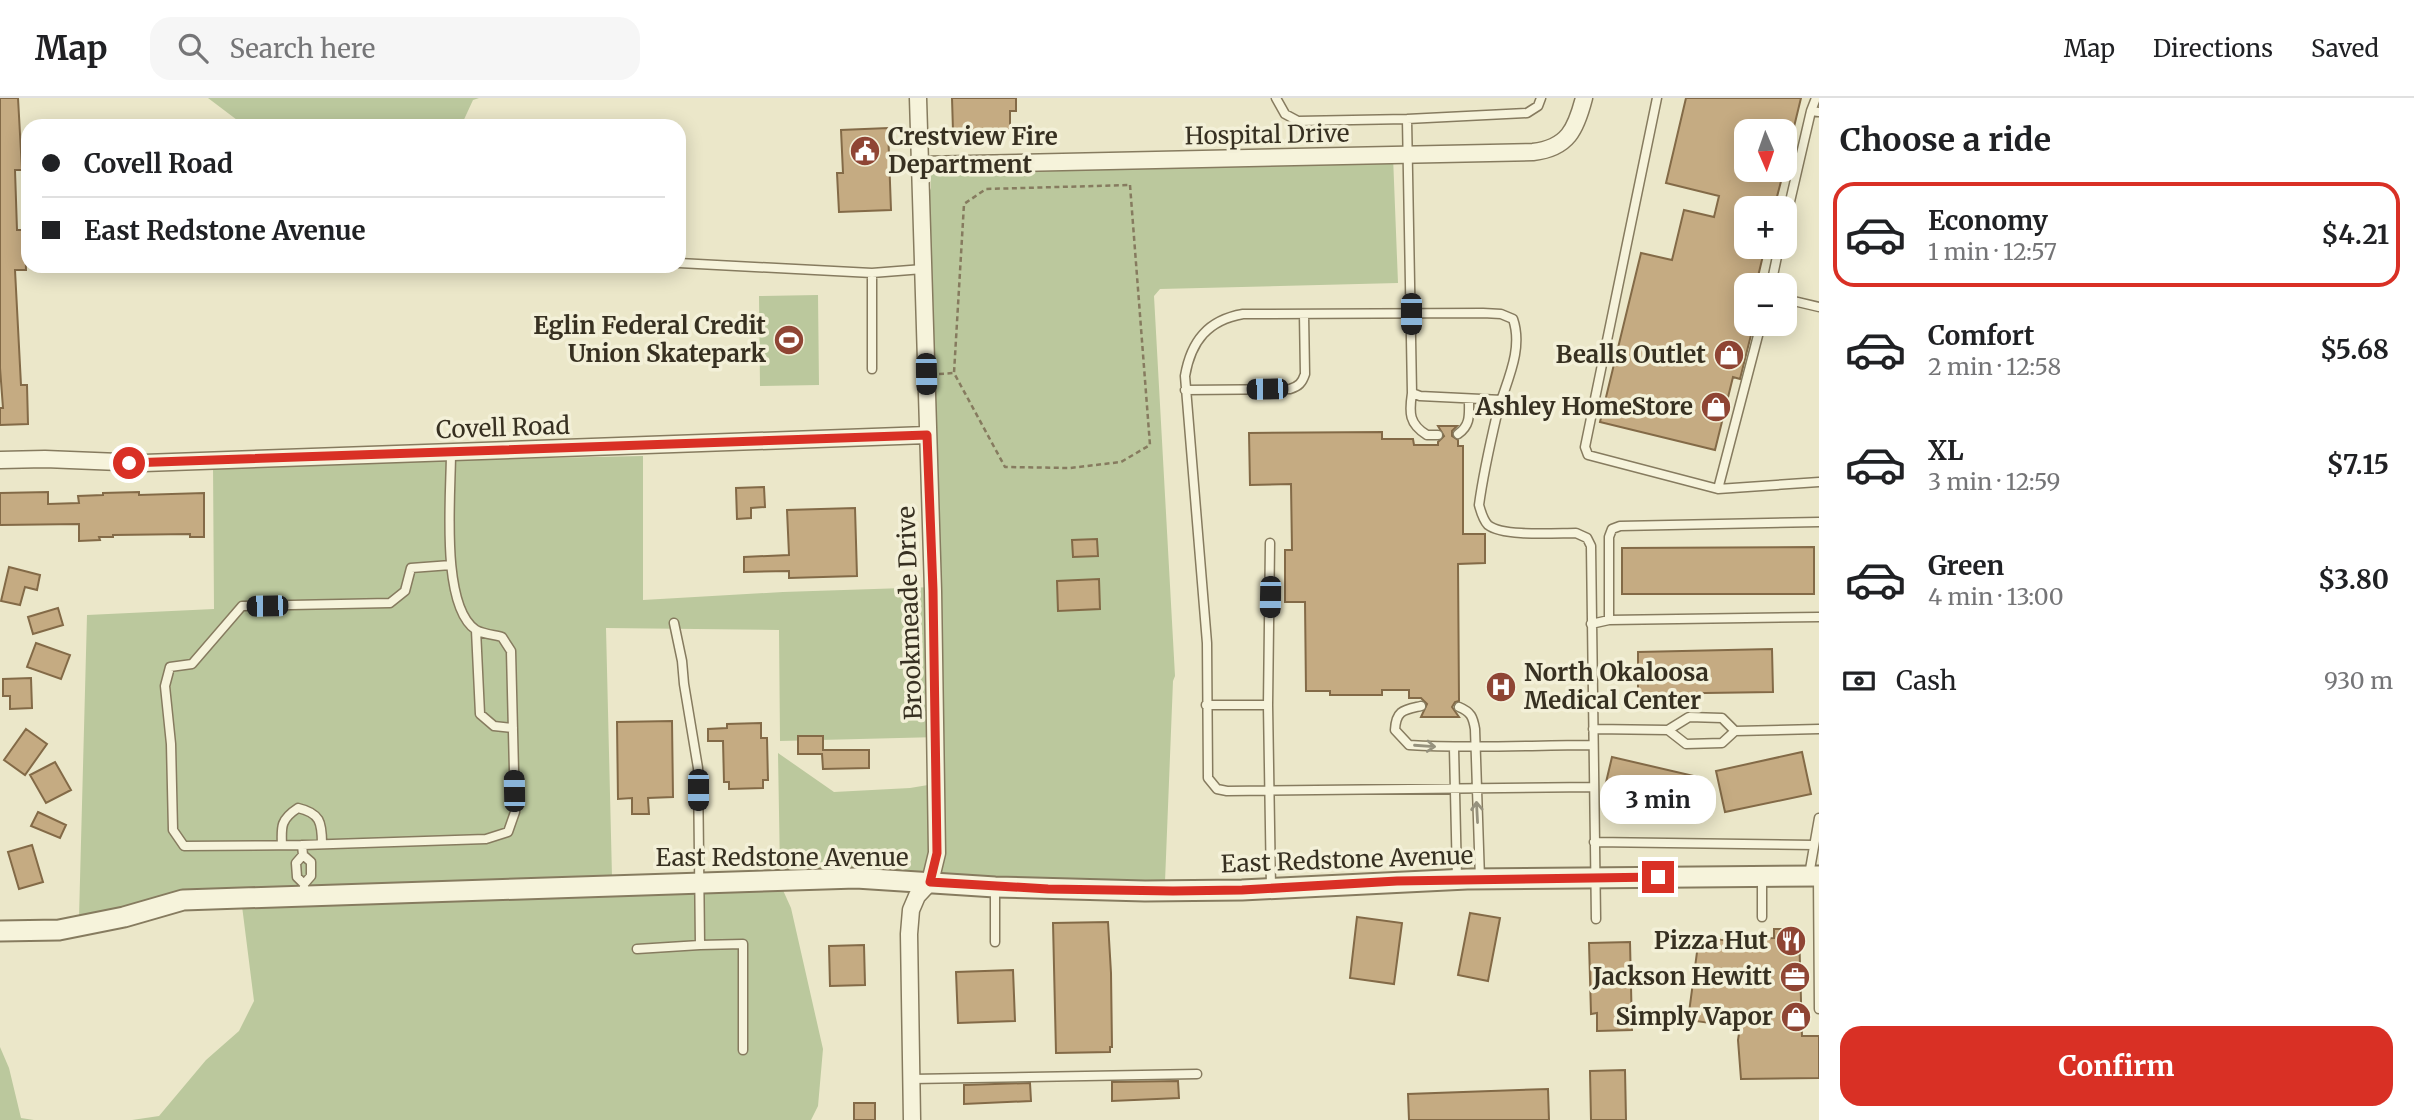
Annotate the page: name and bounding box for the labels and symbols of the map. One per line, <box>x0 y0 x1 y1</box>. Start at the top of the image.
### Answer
street label: Hospital Drive <box>1184 118 1350 151</box>
north arrow <box>1734 119 1797 182</box>
place label: Crestview Fire Department <box>888 121 1058 180</box>
public building icon: Crestview Fire Department <box>848 134 882 168</box>
car <box>1401 293 1422 335</box>
place label: Eglin Federal Credit Union Skatepark <box>533 310 766 369</box>
sports icon: Eglin Federal Credit Union Skatepark <box>772 323 806 357</box>
shop icon: Bealls Outlet <box>1712 338 1746 372</box>
place label: Bealls Outlet <box>1556 339 1706 370</box>
car <box>916 353 937 395</box>
car <box>1246 378 1289 400</box>
shop icon: Ashley HomeStore <box>1699 390 1733 424</box>
place label: Ashley HomeStore <box>1474 391 1693 422</box>
street label: Covell Road <box>435 410 571 445</box>
route start <box>113 447 145 479</box>
street label: Brookmeade Drive <box>890 505 929 721</box>
car <box>1260 576 1281 618</box>
car <box>246 595 289 617</box>
place label: North Okaloosa Medical Center <box>1524 657 1709 716</box>
hospital icon: North Okaloosa Medical Center <box>1484 670 1518 704</box>
one-way arrow <box>1413 740 1436 753</box>
car <box>688 769 709 811</box>
car <box>504 770 525 812</box>
callout: 3 min <box>1600 776 1716 824</box>
one-way arrow <box>1470 801 1483 824</box>
street label: East Redstone Avenue <box>1220 840 1474 879</box>
street label: East Redstone Avenue <box>656 842 908 873</box>
route end <box>1642 861 1674 893</box>
restaurant icon: Pizza Hut <box>1774 924 1808 958</box>
place label: Pizza Hut <box>1654 925 1768 956</box>
office icon: Jackson Hewitt <box>1778 960 1812 994</box>
place label: Jackson Hewitt <box>1592 961 1772 992</box>
shop icon: Simply Vapor <box>1779 1000 1813 1034</box>
place label: Simply Vapor <box>1615 1001 1773 1032</box>

